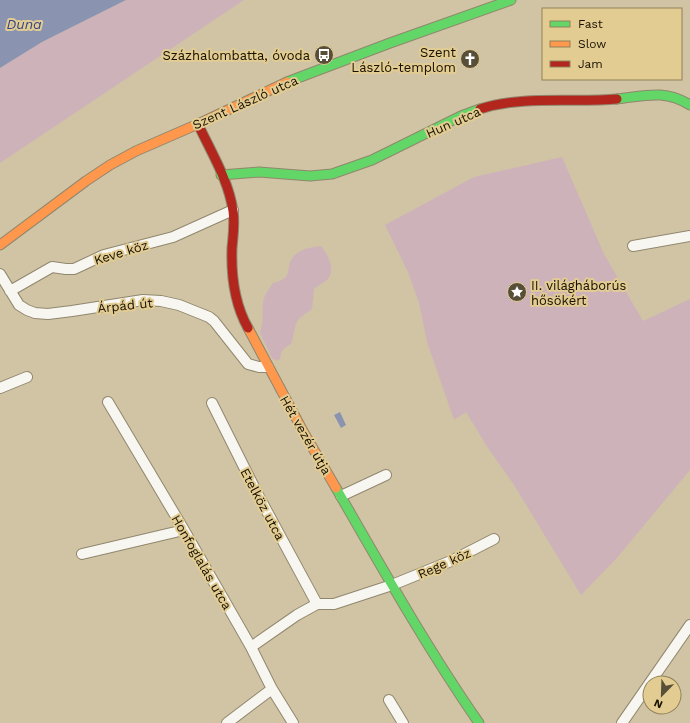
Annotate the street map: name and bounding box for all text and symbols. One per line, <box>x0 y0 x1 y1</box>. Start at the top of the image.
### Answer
legend <box>542 8 682 80</box>
water label: Duna <box>6 16 42 32</box>
text: Fast <box>578 17 603 31</box>
text: Slow <box>578 37 606 51</box>
bus stop icon: Százhalombatta, óvoda <box>313 44 335 66</box>
place label: Szent László-templom <box>351 45 457 75</box>
place label: Százhalombatta, óvoda <box>162 48 311 63</box>
church icon: Szent László-templom <box>459 48 481 70</box>
text: Jam <box>578 57 603 71</box>
street label: Szent László utca <box>190 72 301 132</box>
street label: Hun utca <box>424 104 483 141</box>
street label: Keve köz <box>92 237 150 268</box>
place label: II. világháborús hősökért <box>531 278 626 308</box>
place icon: II. világháborús hősökért <box>506 281 528 303</box>
street label: Árpád út <box>97 294 154 316</box>
street label: Hét vezér útja <box>277 393 335 478</box>
street label: Etelköz utca <box>237 466 288 543</box>
street label: Honfoglalás utca <box>168 512 235 613</box>
street label: Rege köz <box>415 545 473 582</box>
north arrow <box>642 675 682 715</box>
text: N <box>652 696 665 711</box>

